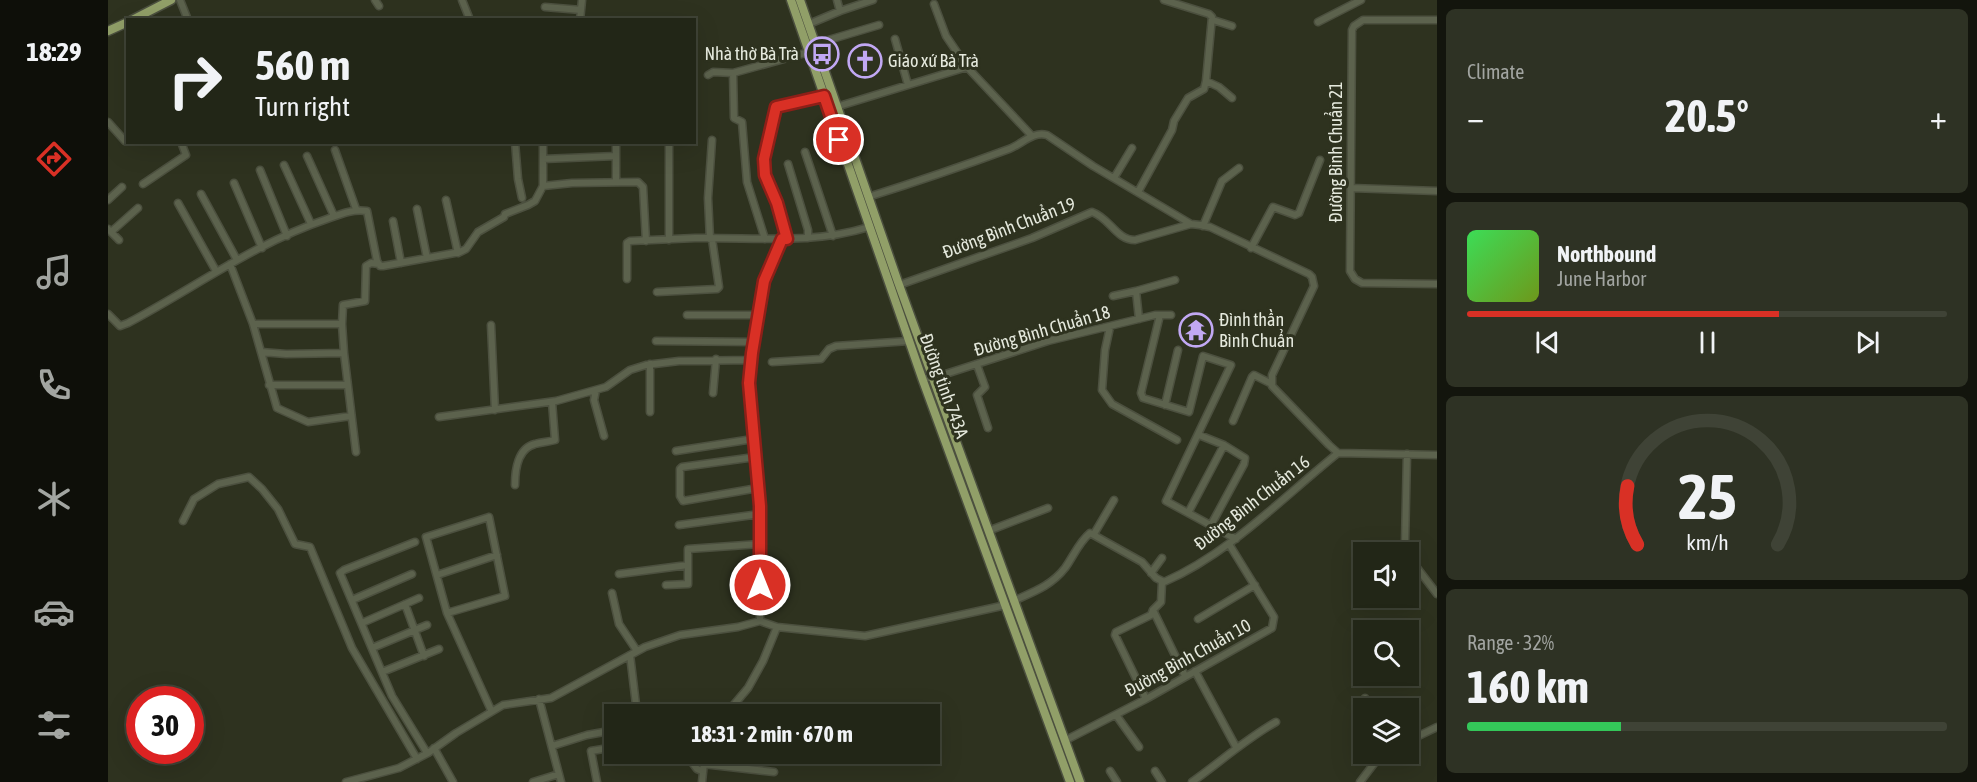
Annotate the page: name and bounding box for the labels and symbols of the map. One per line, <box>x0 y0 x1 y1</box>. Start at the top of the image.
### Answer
bus stop icon: Nhà thờ Bà Trà <box>804 36 840 72</box>
place label: Nhà thờ Bà Trà <box>704 43 799 64</box>
church icon: Giáo xứ Bà Trà <box>847 43 883 79</box>
place label: Giáo xứ Bà Trà <box>888 50 979 71</box>
street label: Đường Bình Chuẩn 21 <box>1324 82 1346 222</box>
pin <box>813 114 864 165</box>
street label: Đường Bình Chuẩn 19 <box>939 192 1078 263</box>
street label: Đường Bình Chuẩn 18 <box>971 300 1112 360</box>
place label: Đình thần Bình Chuẩn <box>1219 308 1294 351</box>
temple icon: Đình thần Bình Chuẩn <box>1178 312 1214 348</box>
street label: Đường tỉnh 743A <box>916 331 973 441</box>
street label: Đường Bình Chuẩn 16 <box>1189 450 1314 554</box>
position arrow <box>728 553 792 617</box>
street label: Đường Bình Chuẩn 10 <box>1121 613 1254 701</box>
speed limit sign: 30 <box>126 686 204 764</box>

